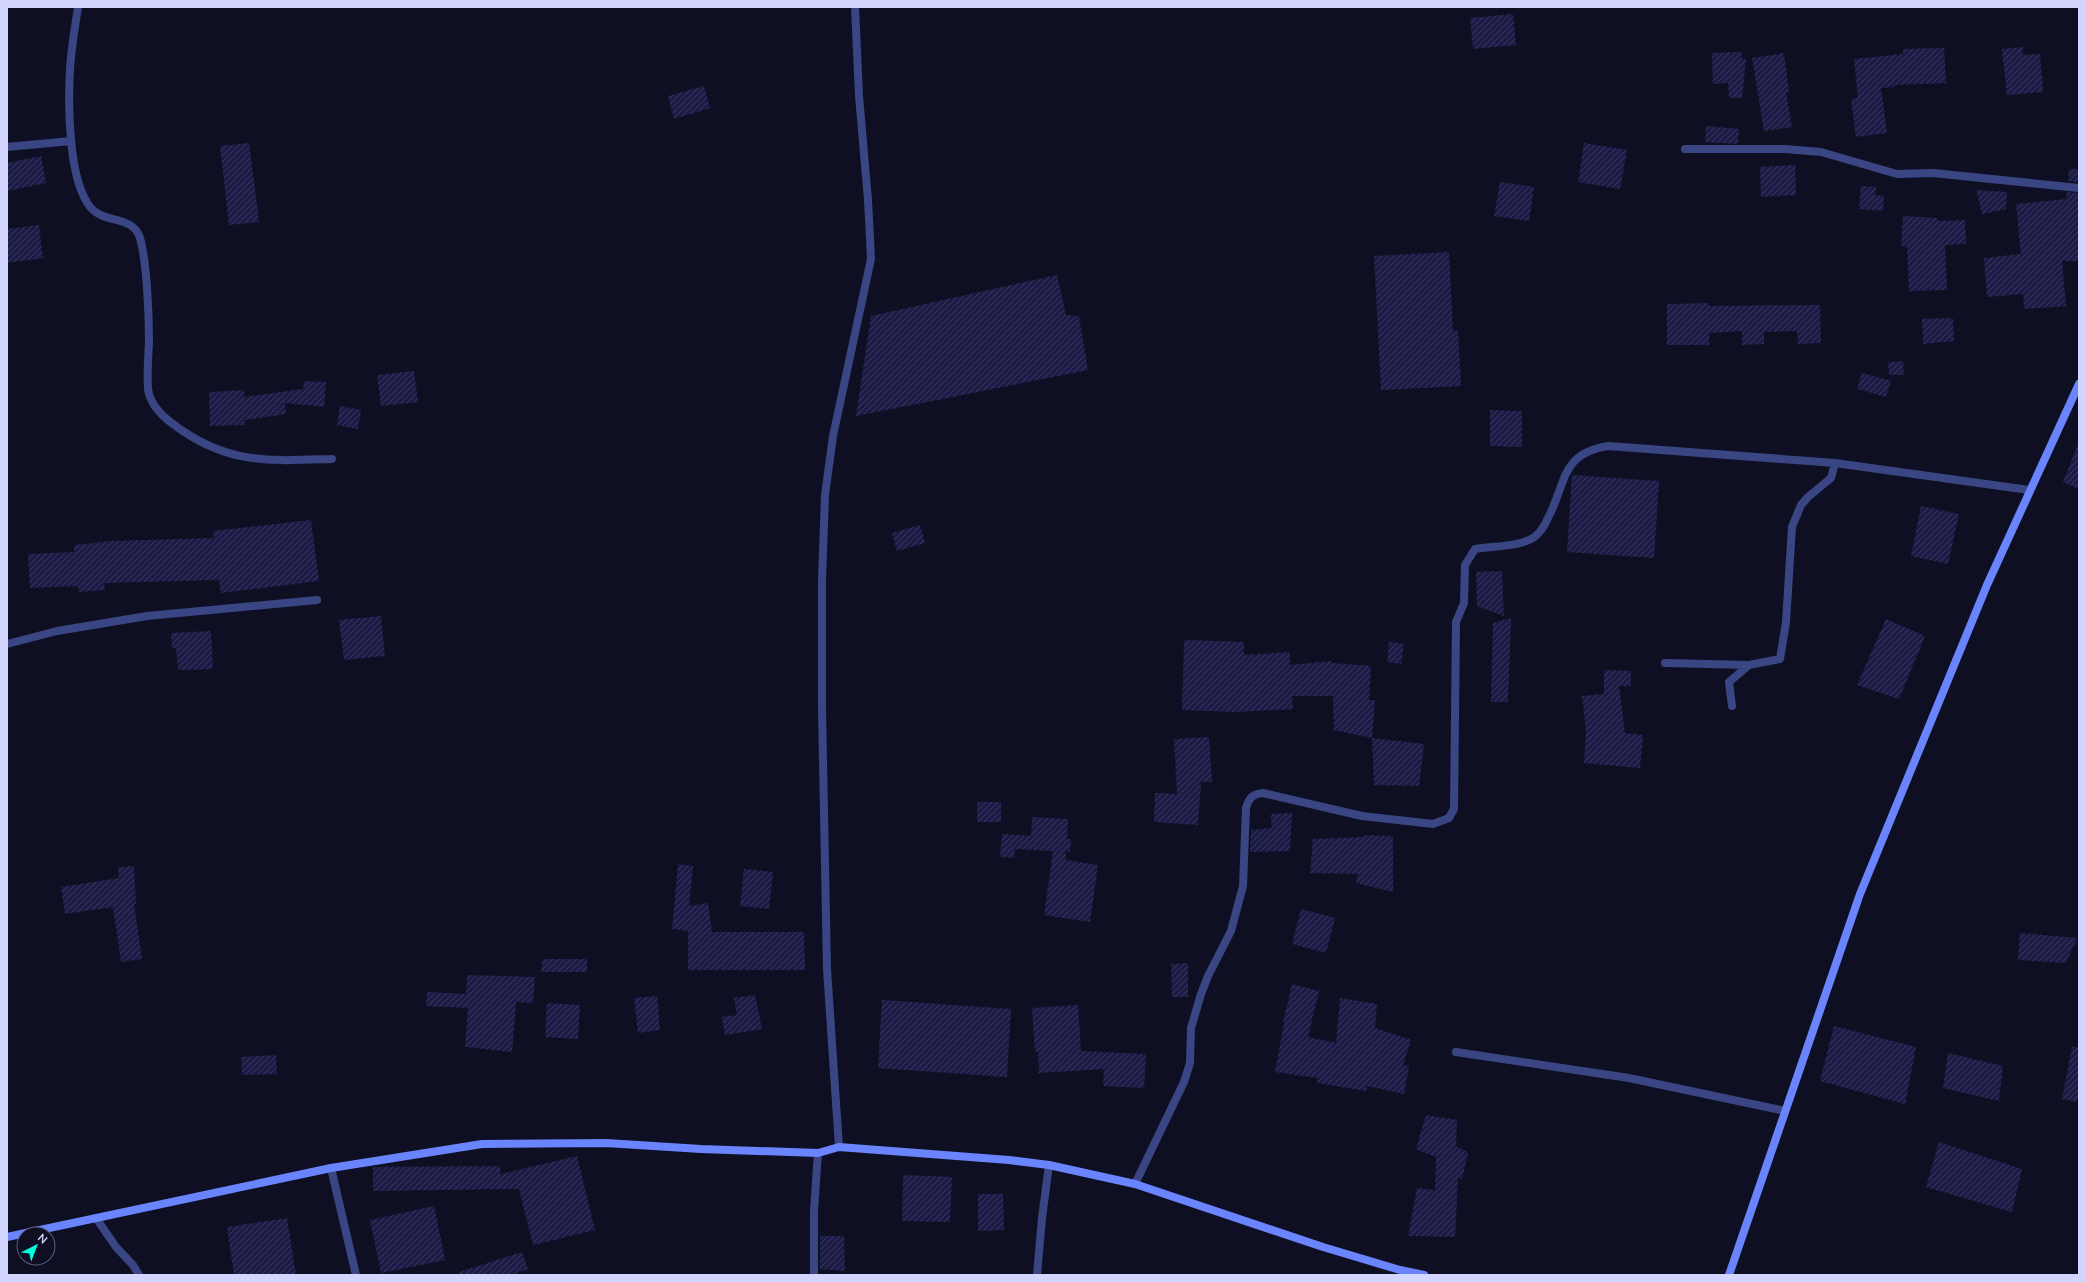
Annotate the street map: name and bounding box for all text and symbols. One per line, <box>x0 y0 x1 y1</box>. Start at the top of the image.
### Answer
north arrow <box>16 1226 56 1266</box>
text: N <box>35 1231 50 1247</box>

